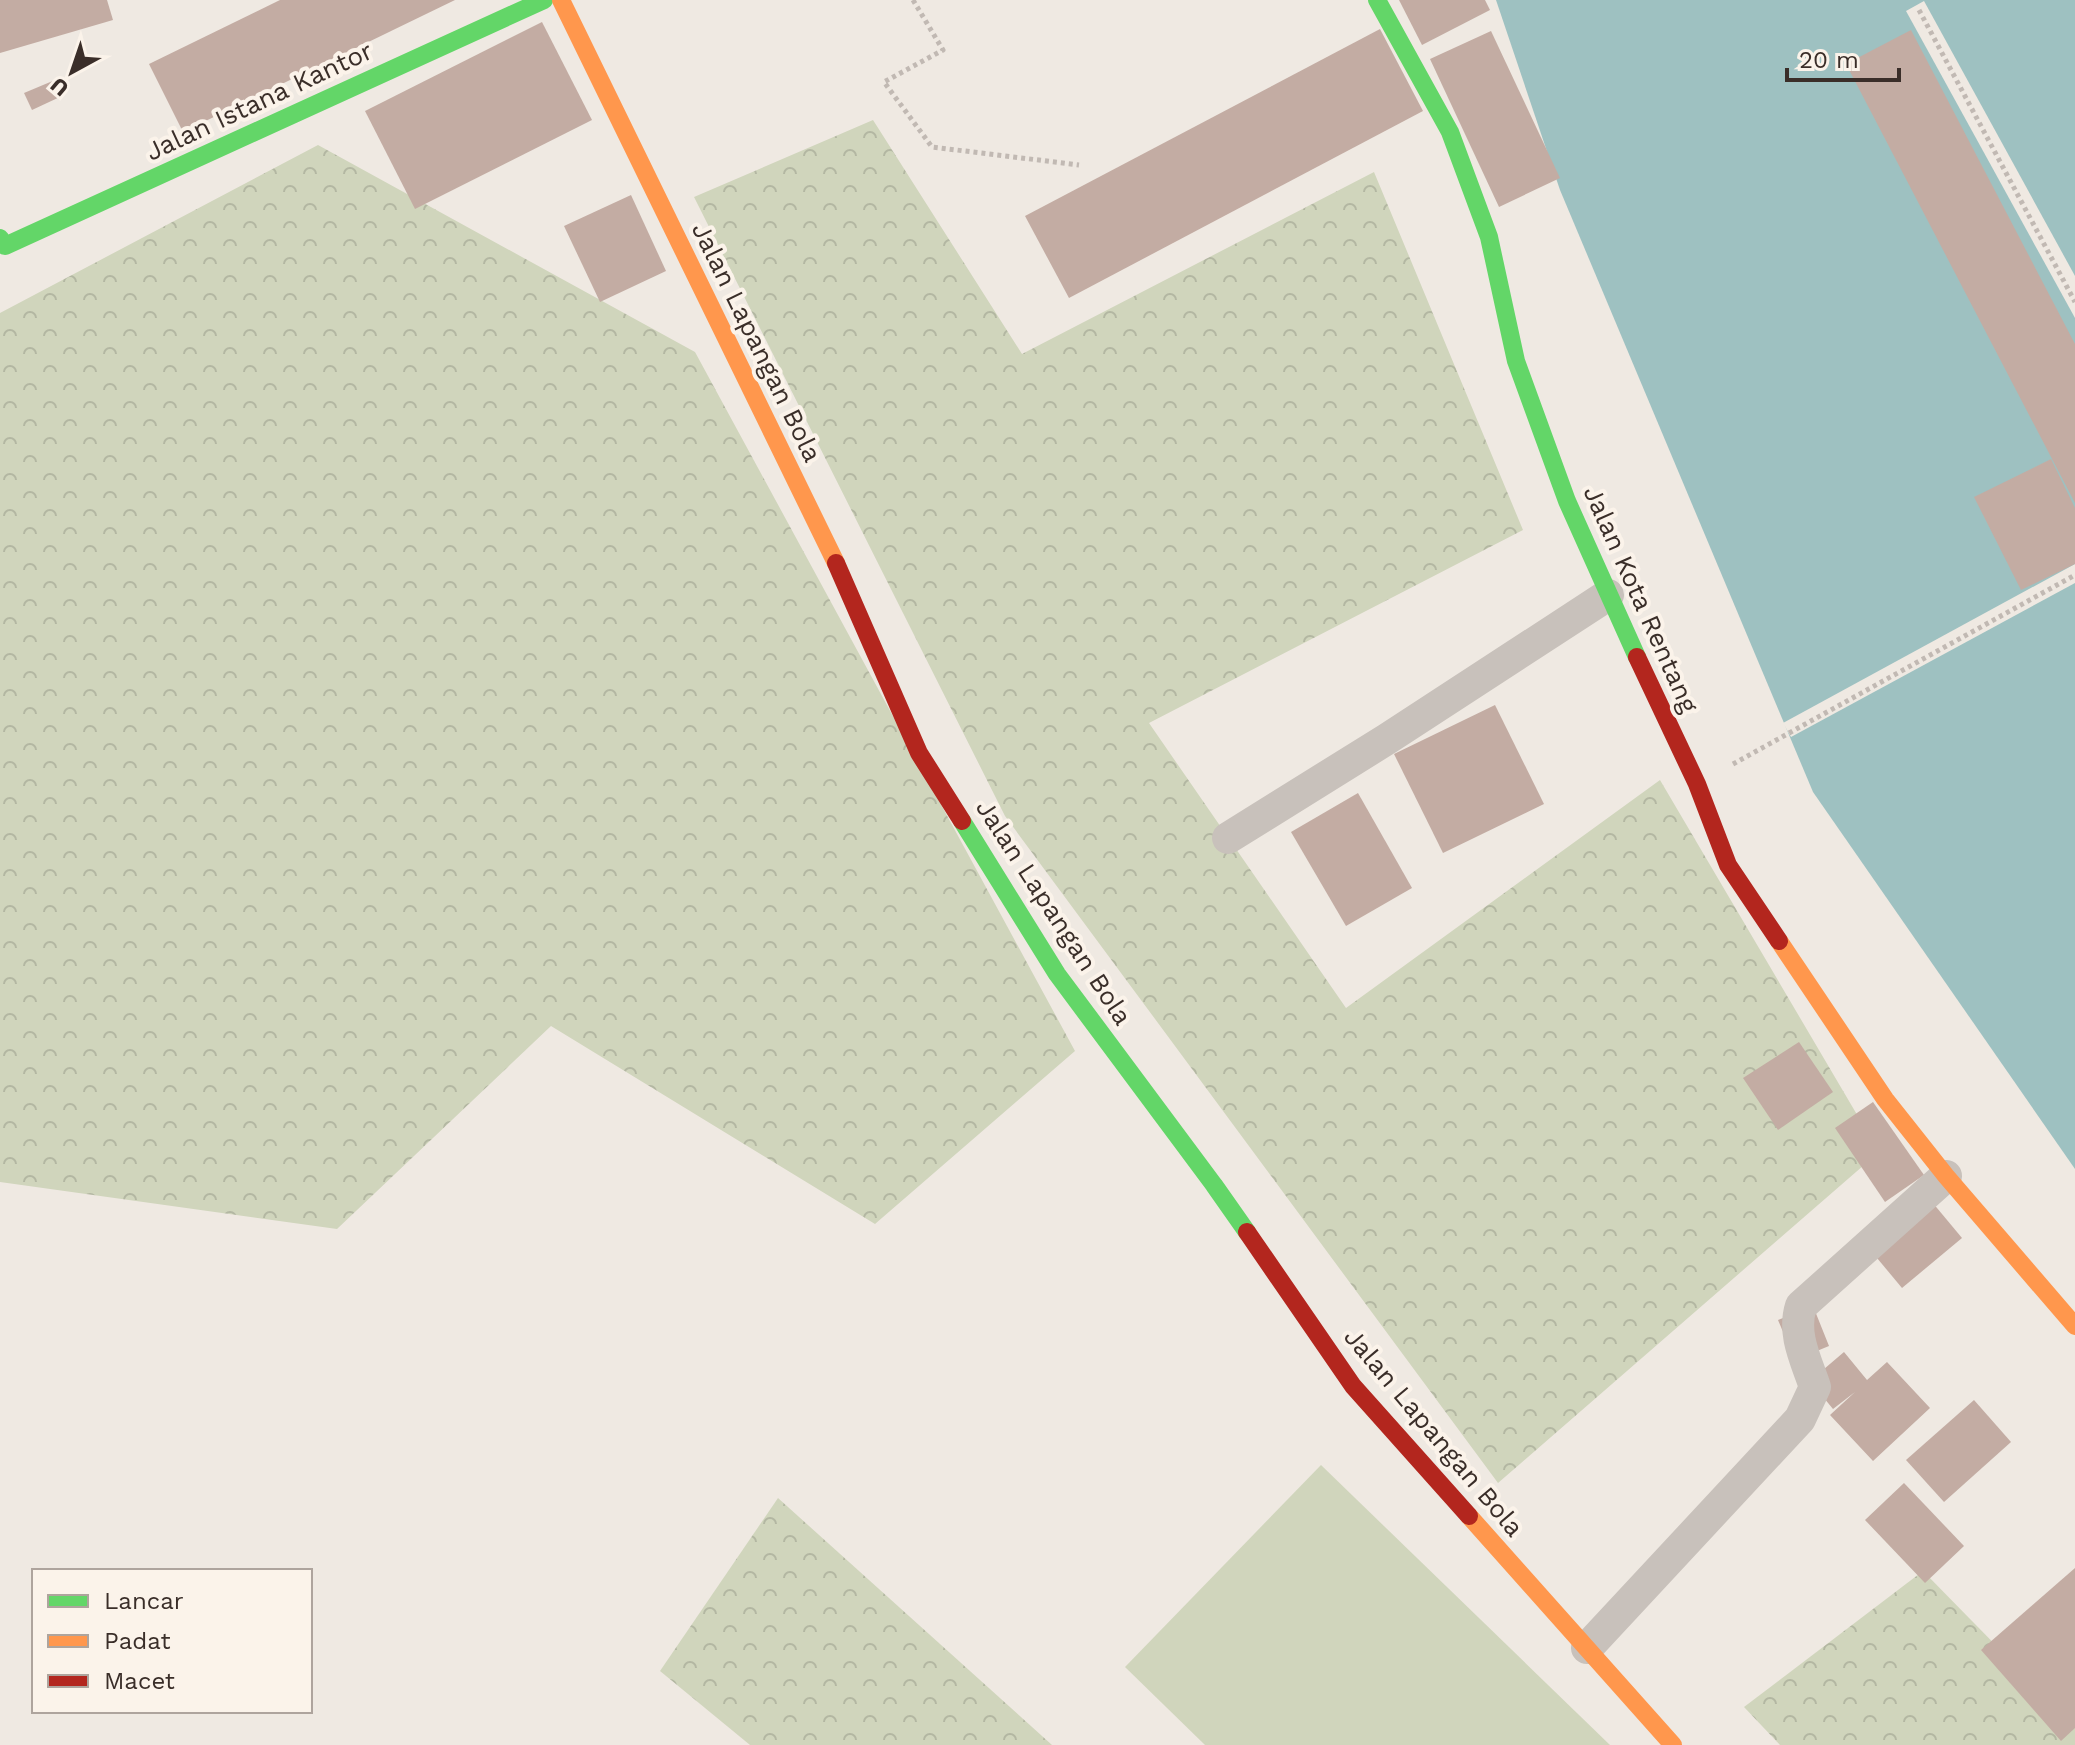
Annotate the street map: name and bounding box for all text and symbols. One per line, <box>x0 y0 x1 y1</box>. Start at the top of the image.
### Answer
north arrow <box>32 32 112 112</box>
scale bar <box>1787 32 1899 82</box>
street label: Jalan Istana Kantor <box>141 35 377 167</box>
text: 20 m <box>1799 46 1859 74</box>
text: U <box>45 72 73 102</box>
street label: Jalan Lapangan Bola <box>686 217 828 467</box>
street label: Jalan Kota Rentang <box>1577 481 1705 717</box>
street label: Jalan Lapangan Bola <box>970 794 1138 1031</box>
street label: Jalan Lapangan Bola <box>1338 1322 1530 1542</box>
legend <box>32 1569 312 1713</box>
text: Lancar <box>104 1587 184 1615</box>
text: Padat <box>104 1627 170 1655</box>
text: Macet <box>104 1667 175 1695</box>

